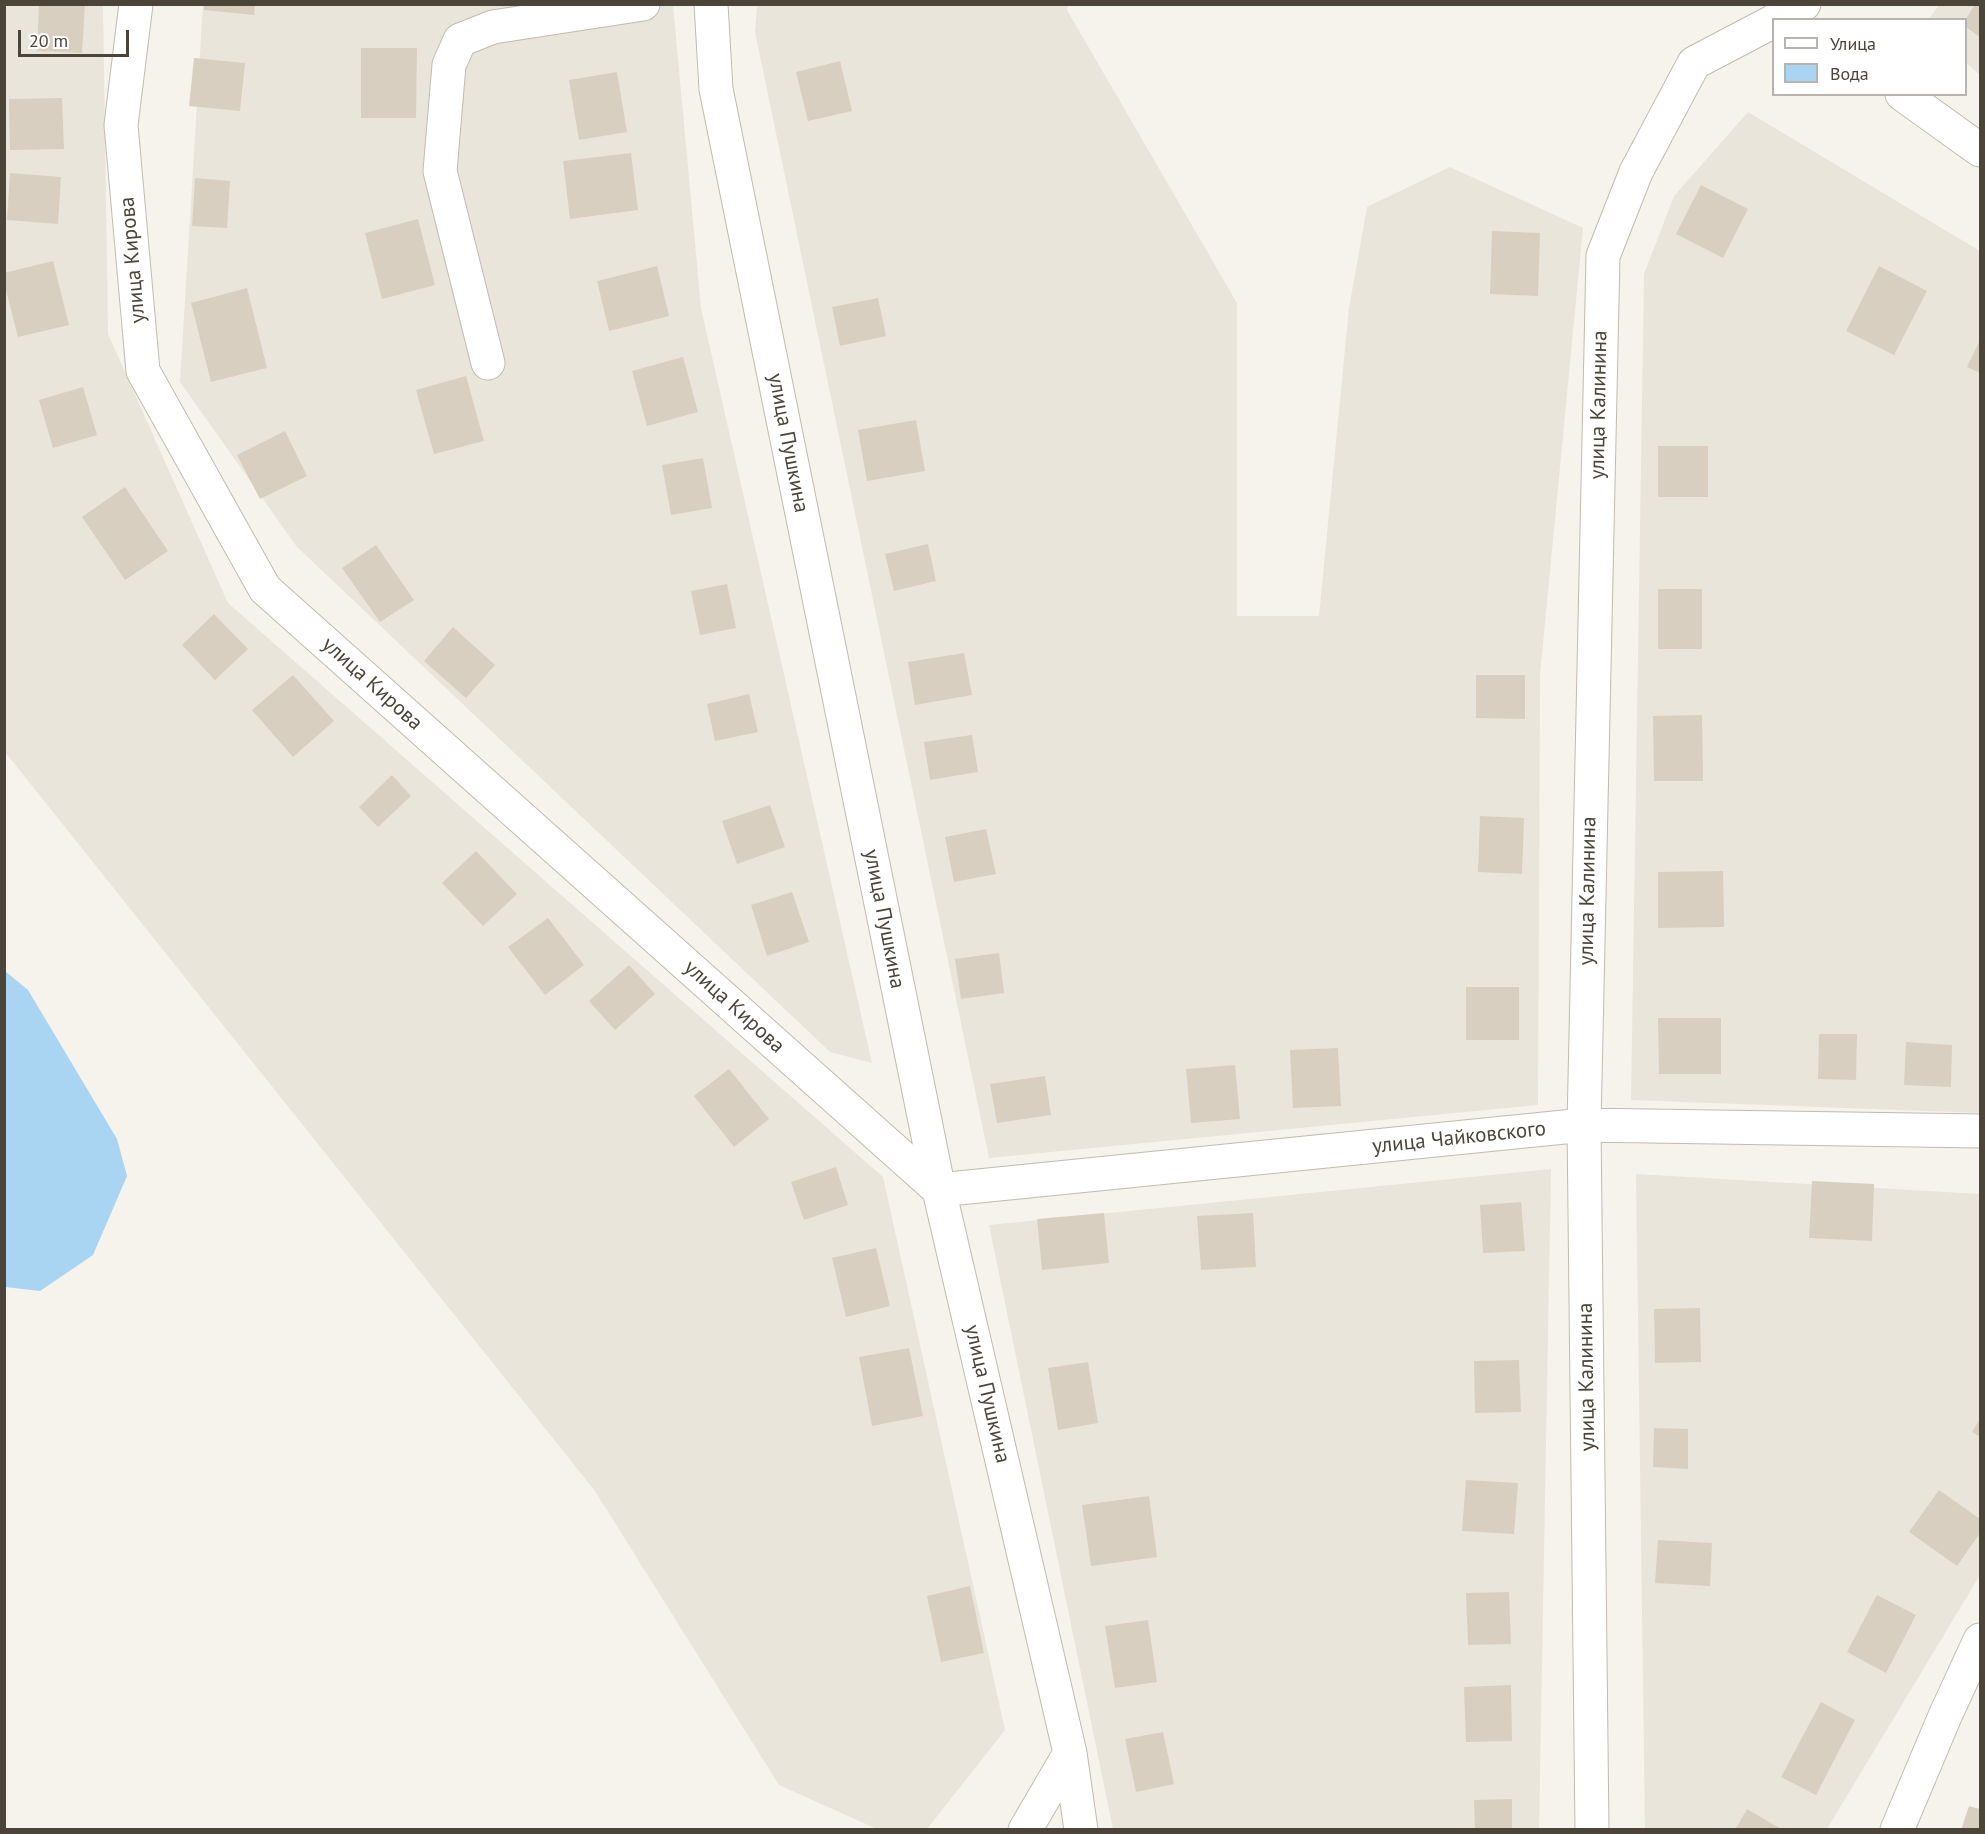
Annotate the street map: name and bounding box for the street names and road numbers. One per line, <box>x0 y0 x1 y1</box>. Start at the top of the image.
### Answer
street label: улица Кирова <box>115 196 151 324</box>
street label: улица Калинина <box>1585 330 1613 480</box>
street label: улица Пушкина <box>762 371 814 515</box>
street label: улица Кирова <box>316 632 428 736</box>
street label: улица Калинина <box>1574 816 1602 966</box>
street label: улица Пушкина <box>858 847 910 991</box>
street label: улица Кирова <box>678 955 790 1059</box>
street label: улица Чайковского <box>1371 1116 1547 1160</box>
street label: улица Калинина <box>1573 1302 1601 1452</box>
street label: улица Пушкина <box>959 1322 1015 1466</box>

